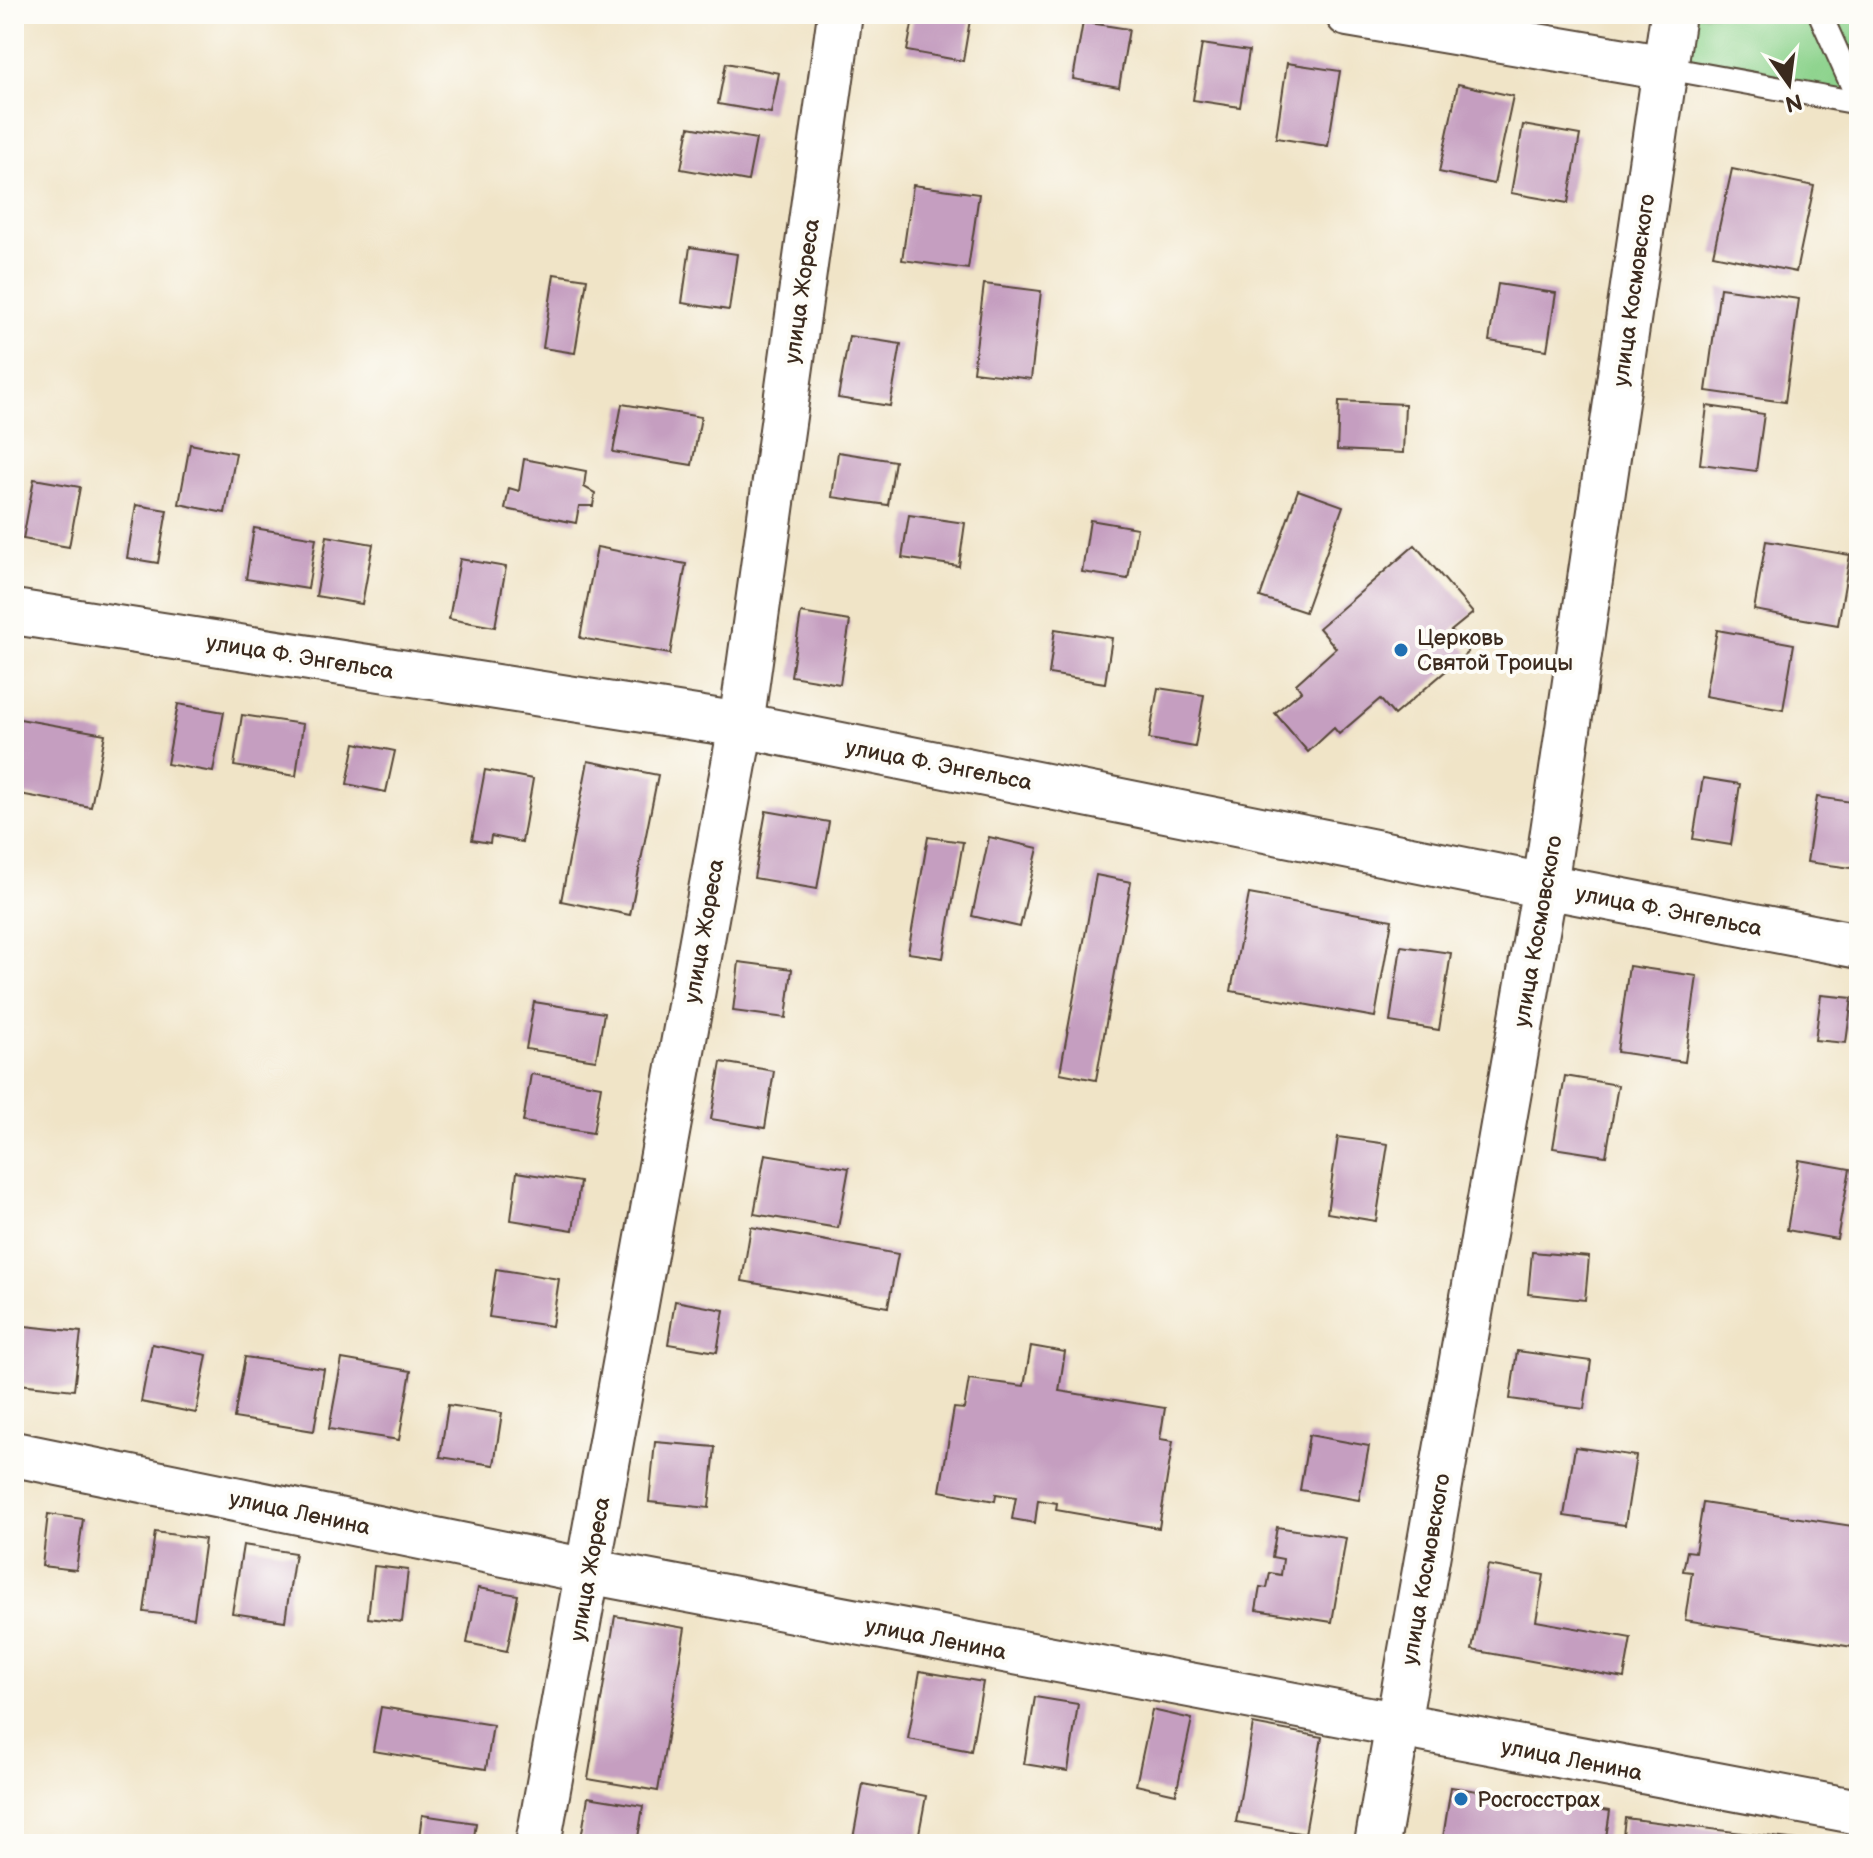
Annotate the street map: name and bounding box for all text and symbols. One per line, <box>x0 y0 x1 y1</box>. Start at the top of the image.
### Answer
north arrow <box>1749 44 1829 124</box>
text: N <box>1782 87 1805 117</box>
street label: улица Космовского <box>1608 192 1661 388</box>
street label: улица Жореса <box>779 217 826 365</box>
place label: Церковь Святой Троицы <box>1417 625 1573 677</box>
street label: улица Ф. Энгельса <box>204 629 395 686</box>
marker: Церковь Святой Троицы <box>1392 641 1410 659</box>
street label: улица Ф. Энгельса <box>843 734 1034 797</box>
street label: улица Космовского <box>1508 833 1569 1029</box>
street label: улица Жореса <box>679 857 730 1006</box>
street label: улица Ф. Энгельса <box>1573 880 1764 943</box>
street label: улица Космовского <box>1396 1471 1457 1667</box>
street label: улица Ленина <box>227 1485 373 1542</box>
street label: улица Жореса <box>565 1495 616 1644</box>
street label: улица Ленина <box>863 1613 1009 1666</box>
street label: улица Ленина <box>1499 1734 1645 1787</box>
place label: Росгосстрах <box>1477 1787 1600 1814</box>
marker: Росгосстрах <box>1452 1790 1470 1808</box>

